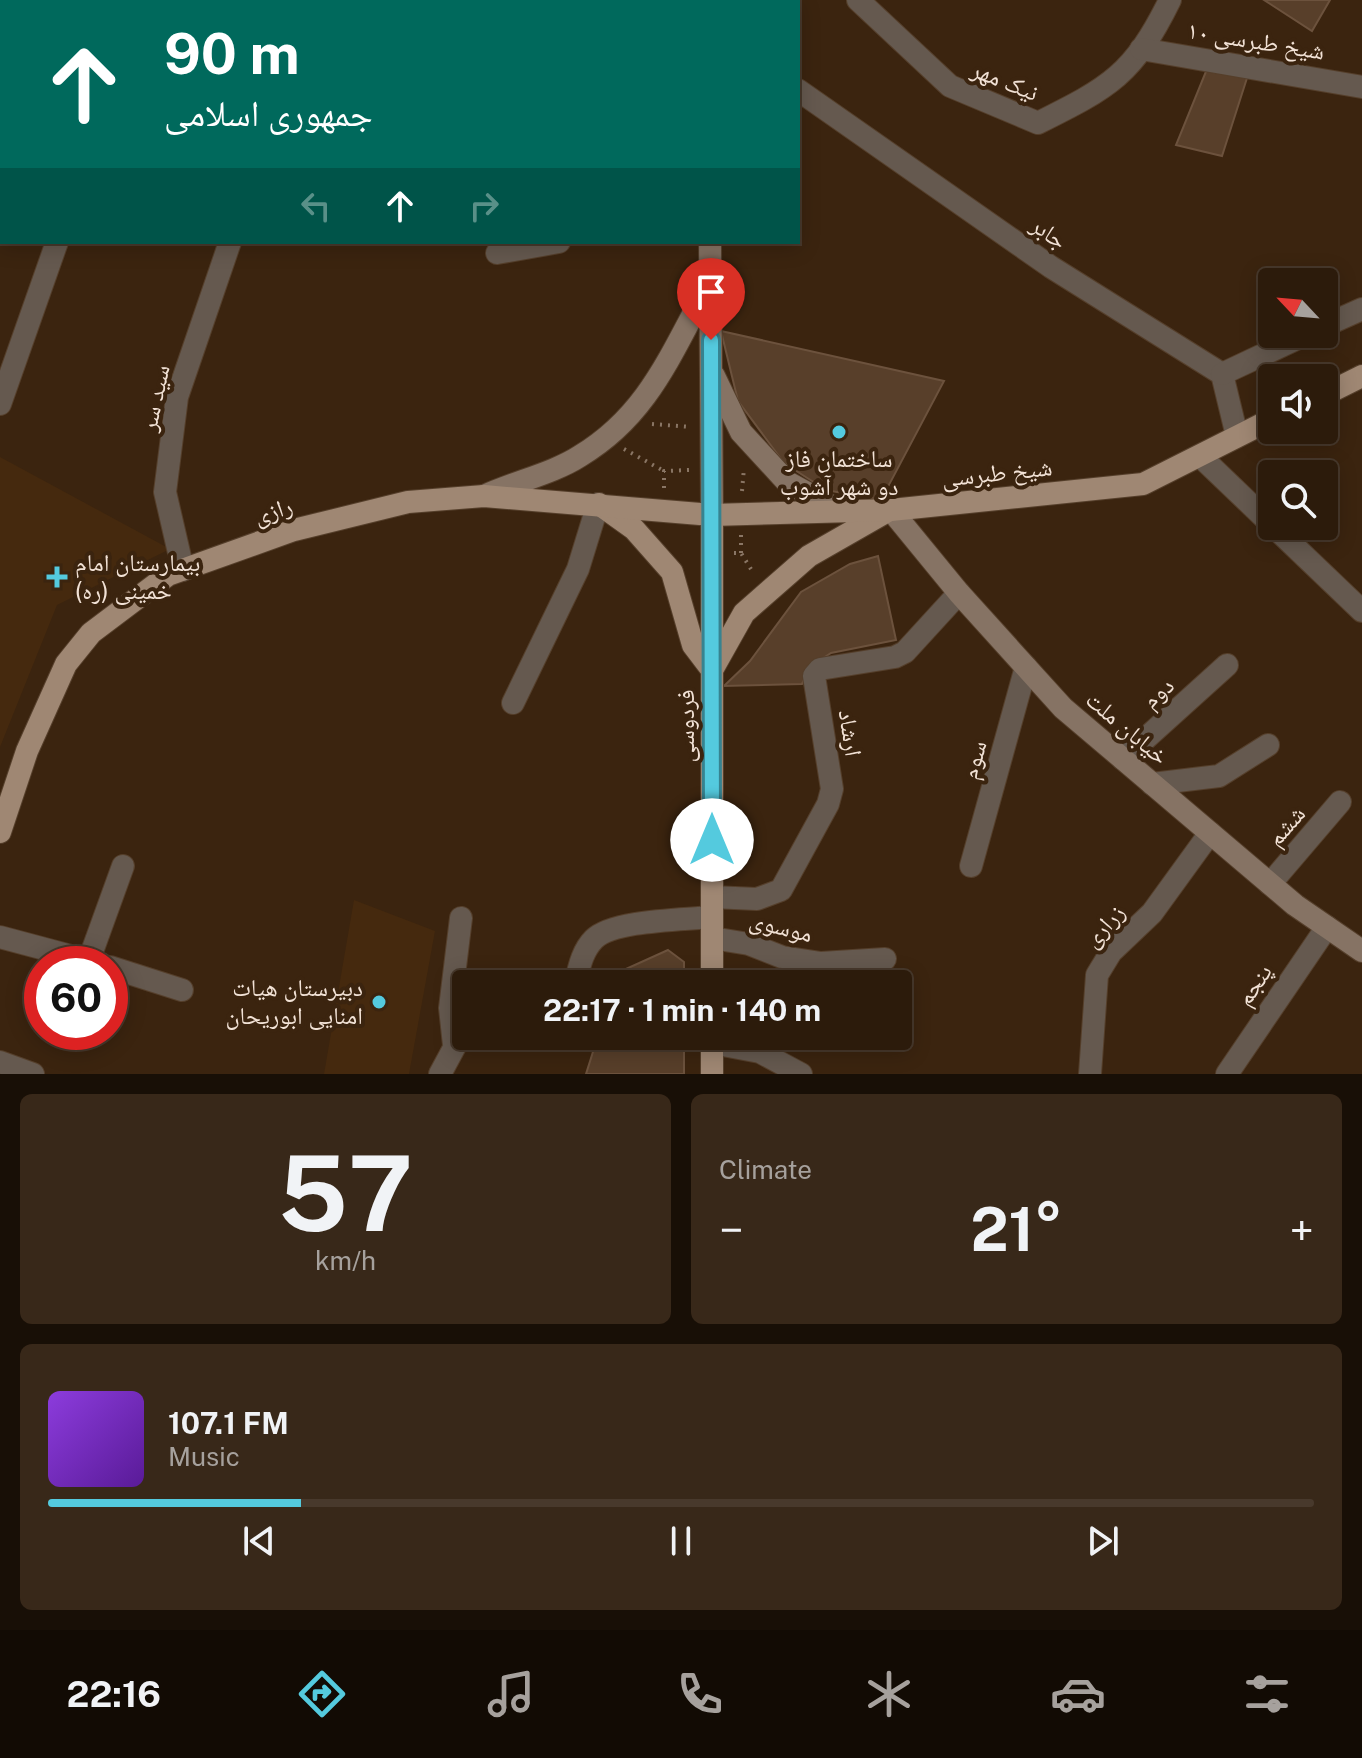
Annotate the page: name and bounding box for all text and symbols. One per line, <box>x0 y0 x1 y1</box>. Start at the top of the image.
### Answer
street label: شیخ طبرسی ۱۰ <box>1185 15 1327 67</box>
text: 90 m <box>164 21 300 87</box>
icon: ahead <box>32 32 136 136</box>
street label: نیک مهر <box>967 54 1043 106</box>
text: جمهوری اسلامی <box>164 92 373 134</box>
icon: left <box>294 184 338 228</box>
icon: ahead <box>378 184 422 228</box>
icon: right <box>462 184 506 228</box>
street label: جابر <box>1025 209 1073 255</box>
pin <box>677 258 745 340</box>
north arrow <box>1258 268 1338 348</box>
map controls <box>1258 268 1338 540</box>
icon: arrive <box>689 270 733 314</box>
street label: سید سر <box>133 362 175 435</box>
button: sound <box>1258 364 1338 444</box>
marker: ساختمان فاز دو شهر آشوب <box>830 423 848 441</box>
place label: ساختمان فاز دو شهر آشوب <box>780 444 898 501</box>
street label: شیخ طبرسی <box>940 452 1054 494</box>
button: search <box>1258 460 1338 540</box>
street label: رازی <box>250 491 296 530</box>
place label: بیمارستان امام خمینی (ره) <box>75 548 200 605</box>
marker: بیمارستان امام خمینی (ره) <box>46 566 68 588</box>
street label: دوم <box>1136 671 1181 716</box>
street label: خیابان ملت <box>1080 685 1175 771</box>
street label: فردوسی <box>671 689 700 763</box>
street label: ارشاد <box>834 708 868 758</box>
street label: سوم <box>954 737 994 783</box>
position arrow <box>670 798 754 882</box>
street label: ششم <box>1260 799 1313 853</box>
street label: زراری <box>1077 898 1131 953</box>
street label: موسوی <box>747 905 816 948</box>
speed limit sign: 60 <box>24 946 128 1050</box>
street label: پنجم <box>1229 958 1280 1012</box>
place label: دبیرستان هیات امنایی ابوریحان <box>226 973 363 1030</box>
text: 22:17 · 1 min · 140 m <box>543 992 821 1028</box>
marker: دبیرستان هیات امنایی ابوریحان <box>370 993 388 1011</box>
text: 57 <box>278 1132 413 1254</box>
text: Climate <box>719 1154 812 1185</box>
text: 21° <box>970 1194 1063 1265</box>
text: − <box>719 1204 743 1256</box>
text: + <box>1290 1204 1314 1256</box>
text: km/h <box>315 1245 376 1276</box>
text: 107.1 FM <box>168 1405 289 1441</box>
text: Music <box>168 1441 240 1472</box>
icon: previous <box>237 1519 281 1563</box>
icon: pause <box>659 1519 703 1563</box>
icon: next <box>1081 1519 1125 1563</box>
icon: directions <box>294 1666 350 1722</box>
icon: music <box>483 1666 539 1722</box>
icon: phone <box>672 1666 728 1722</box>
icon: climate <box>861 1666 917 1722</box>
icon: car <box>1050 1666 1106 1722</box>
icon: filters <box>1239 1666 1295 1722</box>
text: 22:16 <box>67 1673 161 1715</box>

